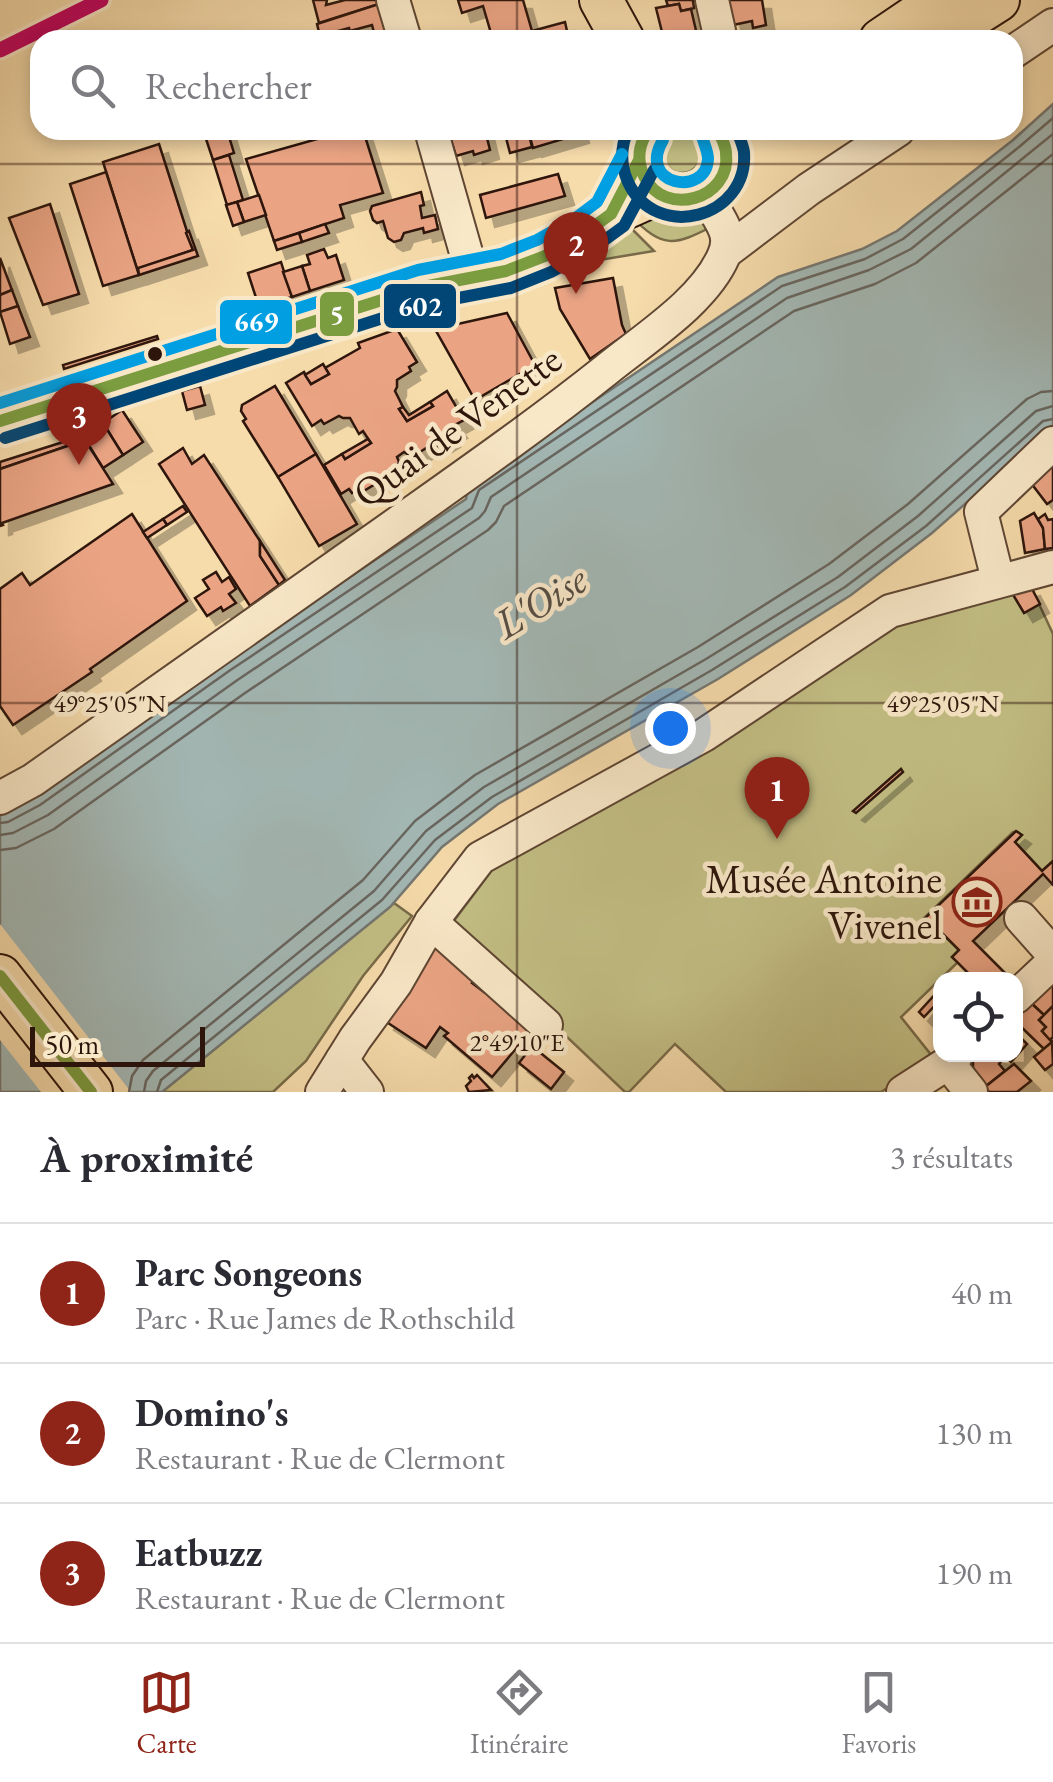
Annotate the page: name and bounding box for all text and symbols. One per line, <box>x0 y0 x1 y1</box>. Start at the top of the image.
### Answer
search box <box>30 30 1023 140</box>
icon: search <box>65 58 120 113</box>
text: Rechercher <box>145 61 312 110</box>
pin: 2 <box>544 212 608 294</box>
line badge: 602 <box>382 282 458 330</box>
text: 602 <box>398 288 442 324</box>
line badge: 5 <box>318 290 356 338</box>
text: 5 <box>330 296 344 332</box>
line badge: 669 <box>218 298 294 346</box>
text: 669 <box>234 303 278 339</box>
street label: Quai de Venette <box>343 333 571 519</box>
unlabelled marker <box>145 344 165 364</box>
pin: 3 <box>46 382 112 465</box>
water label: L'Oise <box>482 551 598 652</box>
text: 49°25'05"N <box>54 687 166 719</box>
text: 49°25'05"N <box>887 687 999 719</box>
your location <box>645 703 696 754</box>
pin: 1 <box>744 756 810 839</box>
place label: Musée Antoine Vivenel <box>705 853 942 951</box>
museum icon: Musée Antoine Vivenel <box>951 876 1003 928</box>
map controls <box>933 972 1023 1062</box>
button: locate <box>933 972 1023 1062</box>
scale bar <box>30 1022 205 1066</box>
text: 50 m <box>45 1026 99 1062</box>
text: 2°49'10"E <box>470 1026 564 1058</box>
text: À proximité <box>40 1130 253 1185</box>
text: 3 résultats <box>890 1136 1013 1178</box>
text: Parc Songeons <box>135 1248 362 1297</box>
text: 1 <box>64 1272 81 1314</box>
text: 40 m <box>951 1272 1013 1314</box>
text: Parc · Rue James de Rothschild <box>135 1297 515 1339</box>
text: Domino's <box>135 1388 288 1437</box>
text: 2 <box>64 1412 81 1454</box>
text: 130 m <box>936 1412 1013 1454</box>
text: Restaurant · Rue de Clermont <box>135 1437 505 1479</box>
text: Eatbuzz <box>135 1528 262 1577</box>
text: 3 <box>64 1552 81 1594</box>
text: 190 m <box>936 1552 1013 1594</box>
text: Restaurant · Rue de Clermont <box>135 1577 505 1619</box>
tab: Carte <box>137 1665 197 1761</box>
tab: Itinéraire <box>470 1665 568 1761</box>
tab: Favoris <box>842 1665 916 1761</box>

